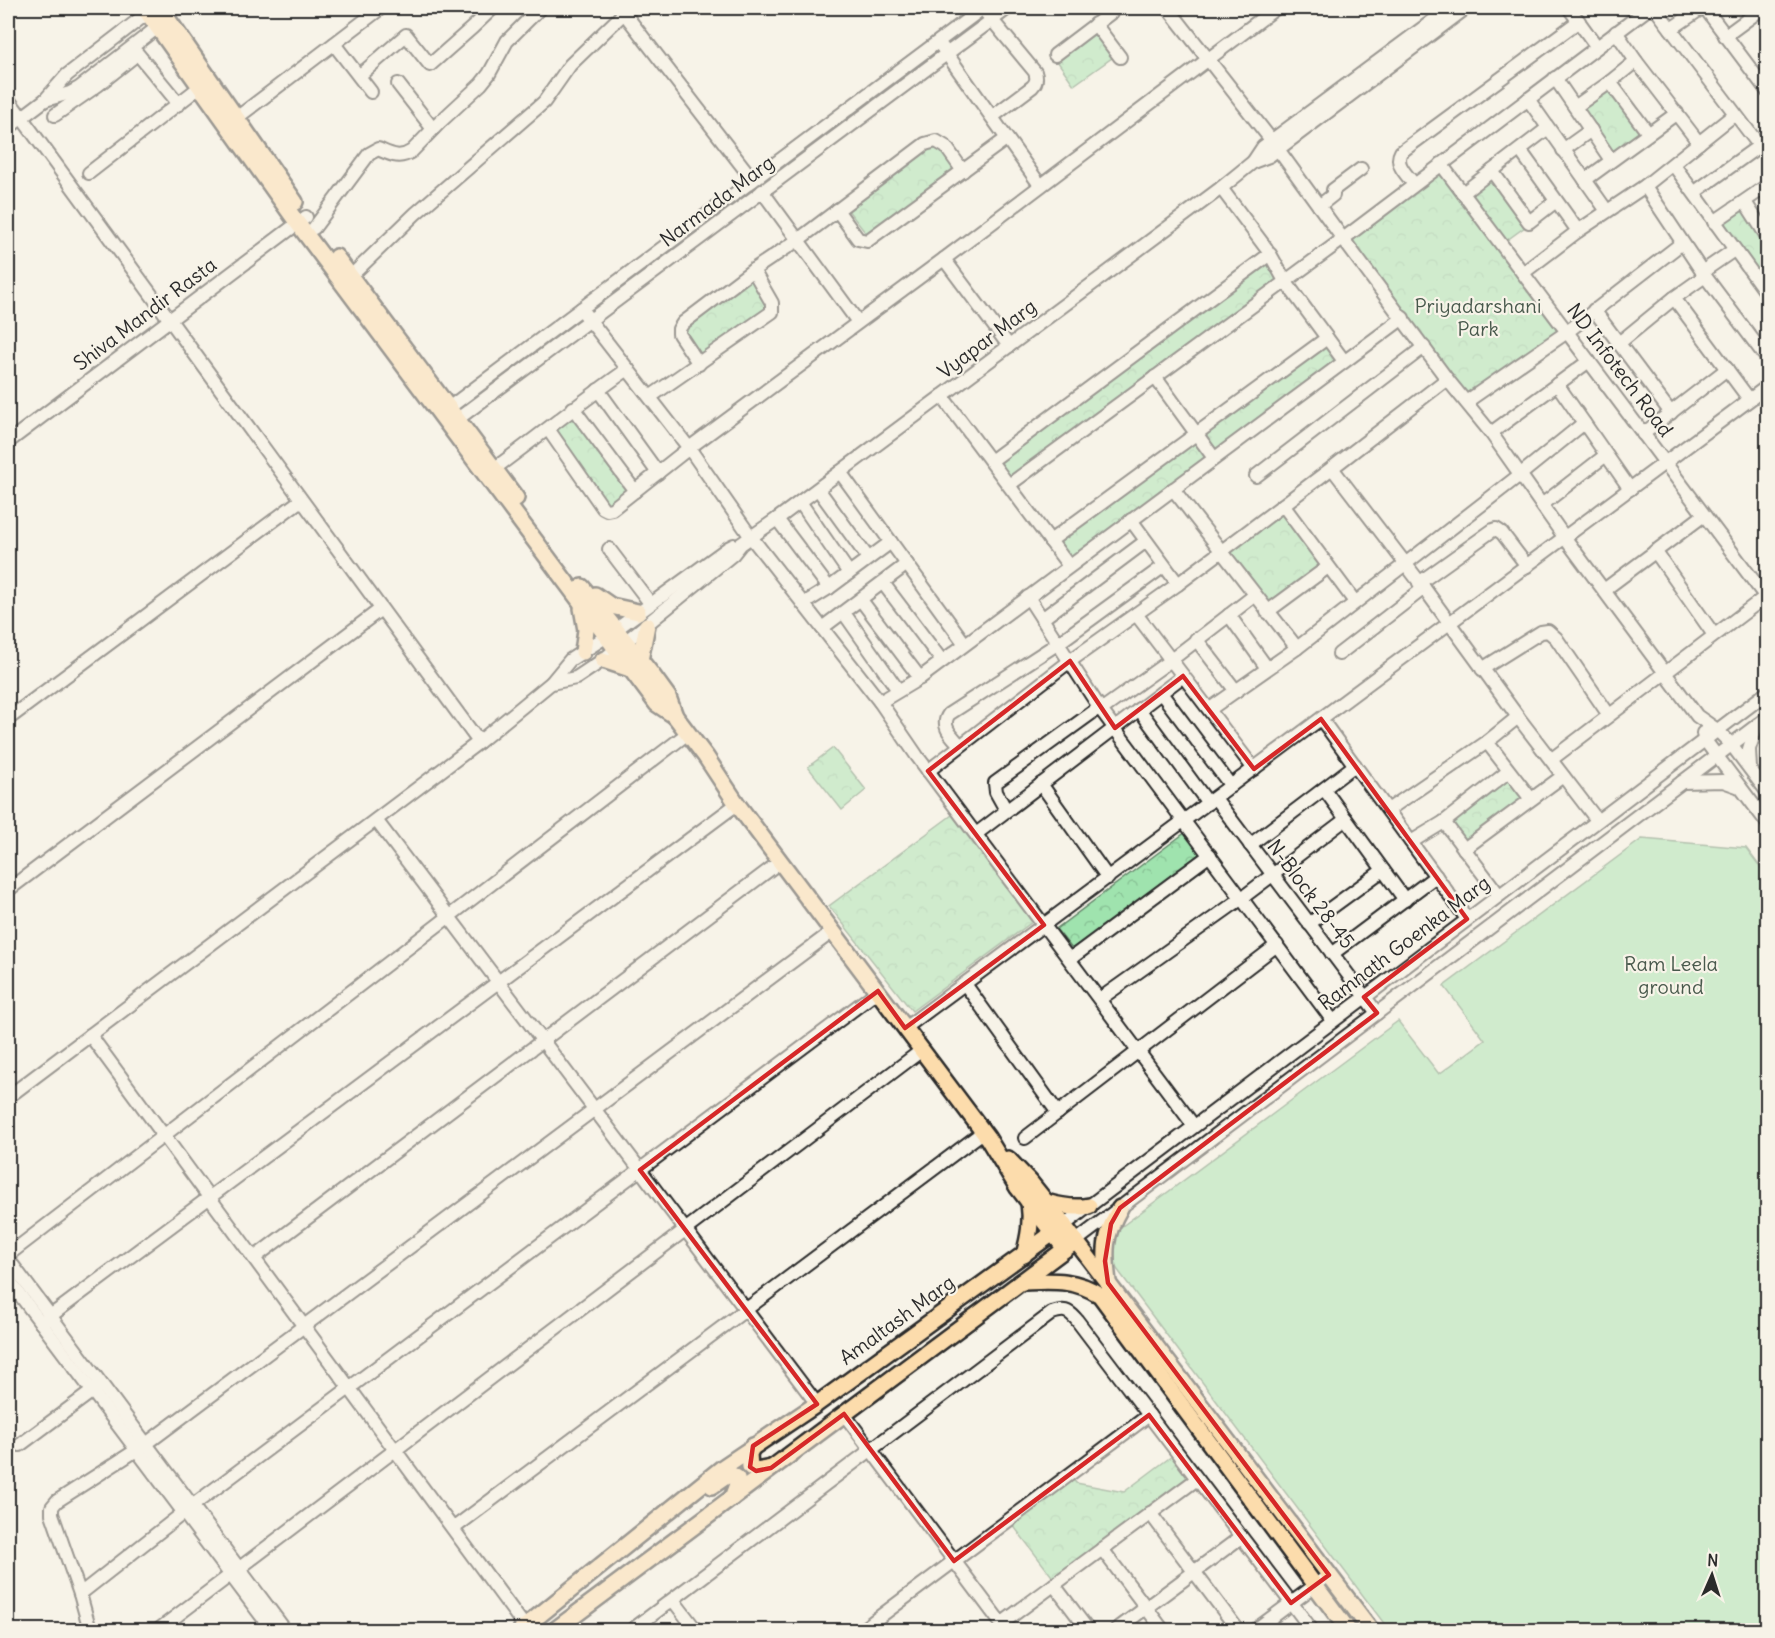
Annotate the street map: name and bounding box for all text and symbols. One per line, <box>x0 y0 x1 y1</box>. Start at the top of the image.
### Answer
street label: Narmada Marg <box>655 149 779 252</box>
street label: Shiva Mandir Rasta <box>68 252 221 375</box>
street label: Vyapar Marg <box>932 293 1041 384</box>
park label: Priyadarshani Park <box>1415 293 1541 341</box>
street label: ND Infotech Road <box>1562 298 1679 442</box>
street label: N-Block 28-45 <box>1262 834 1361 953</box>
street label: Ramnath Goenka Marg <box>1313 870 1494 1015</box>
park label: Ram Leela ground <box>1624 951 1718 999</box>
street label: Amaltash Marg <box>834 1269 959 1370</box>
north arrow <box>1682 1545 1742 1605</box>
text: N <box>1707 1550 1719 1570</box>

